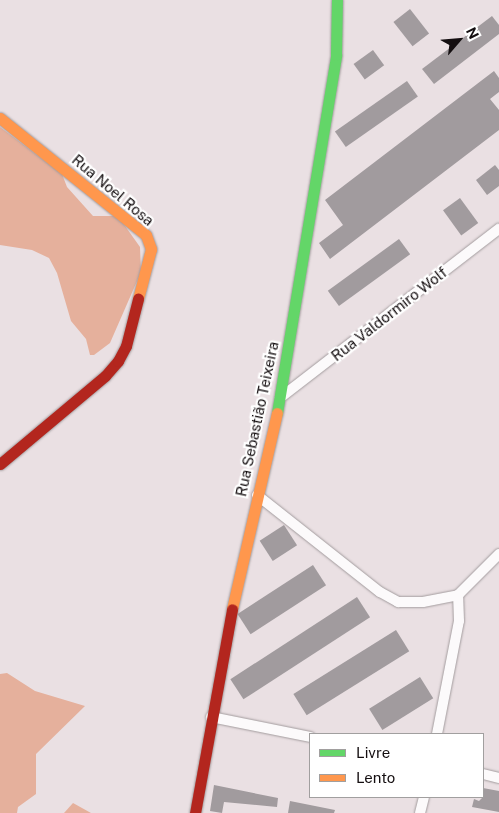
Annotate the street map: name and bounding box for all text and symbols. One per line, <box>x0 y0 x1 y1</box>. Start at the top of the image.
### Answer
north arrow <box>434 15 484 65</box>
text: N <box>463 25 482 42</box>
street label: Rua Noel Rosa <box>68 151 158 229</box>
street label: Rua Valdormiro Wolf <box>327 263 451 365</box>
street label: Rua Sebastião Teixeira <box>232 340 282 498</box>
legend <box>309 733 484 798</box>
text: Livre <box>356 744 390 761</box>
text: Lento <box>356 769 395 786</box>

